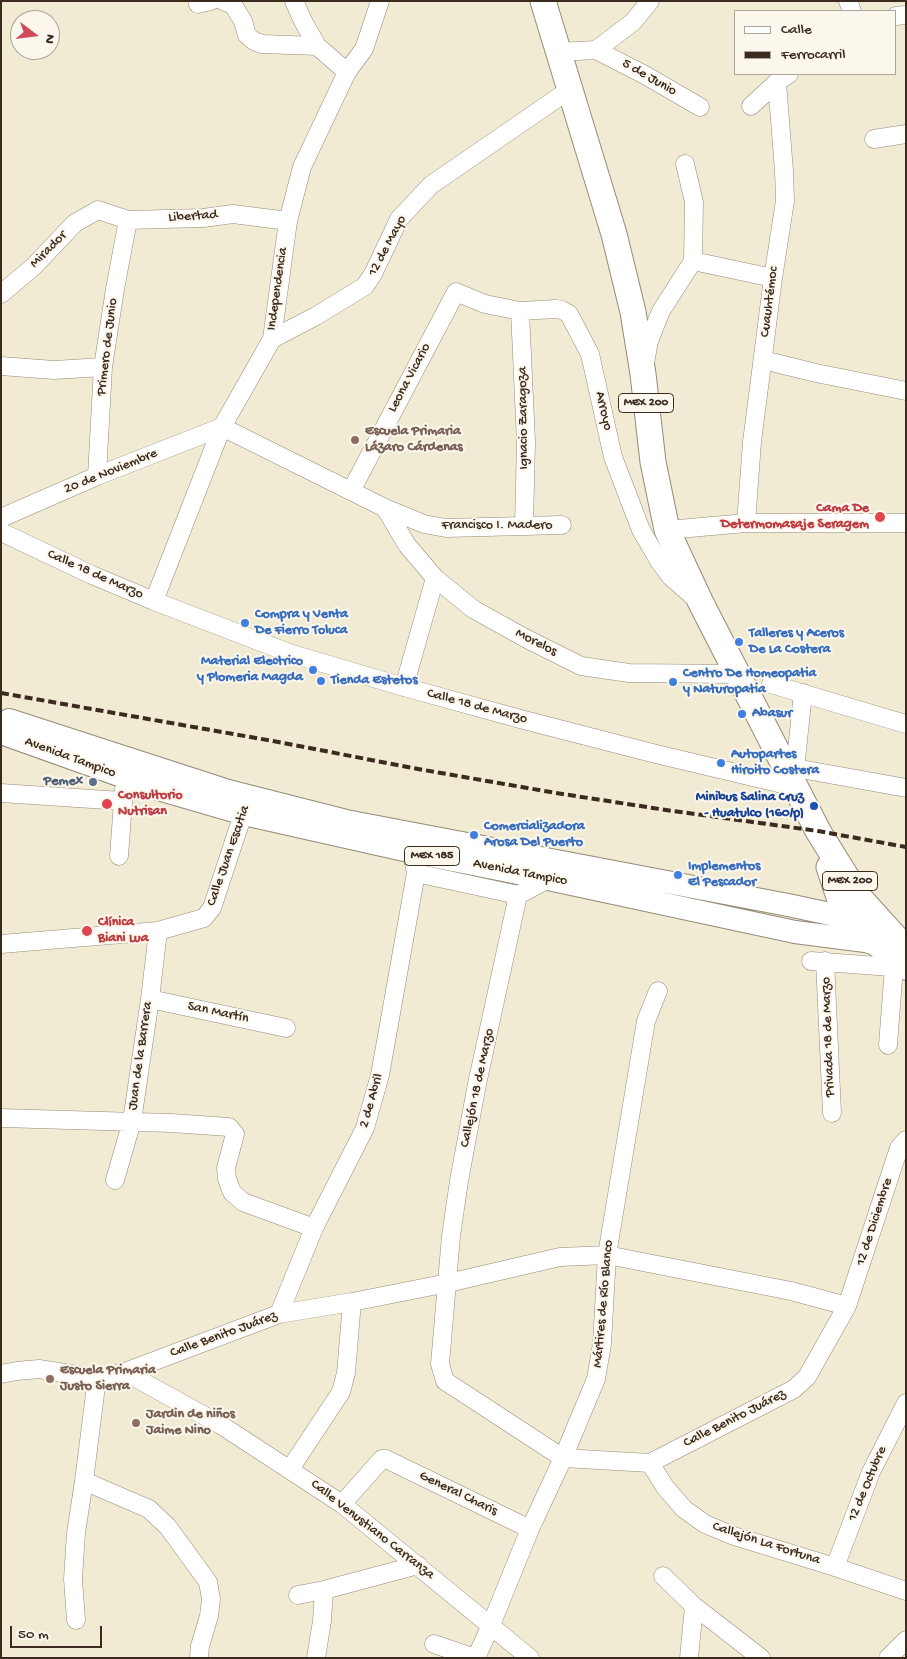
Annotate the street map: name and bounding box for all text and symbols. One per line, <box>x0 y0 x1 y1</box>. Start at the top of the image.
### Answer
north arrow <box>10 10 60 60</box>
legend <box>734 10 897 75</box>
text: Calle <box>781 21 812 39</box>
text: N <box>40 32 58 45</box>
text: Ferrocarril <box>781 46 845 64</box>
street label: 5 de Junio <box>619 56 679 100</box>
street label: Libertad <box>168 207 218 227</box>
street label: 12 de Mayo <box>365 213 411 279</box>
street label: Mirador <box>27 228 71 272</box>
street label: Independencia <box>264 246 292 332</box>
street label: Cuauhtémoc <box>757 266 783 338</box>
street label: Primero de Junio <box>94 297 122 397</box>
street label: Leona Vicario <box>385 341 435 415</box>
street label: Ignacio Zaragoza <box>515 366 533 470</box>
street label: Arroyo <box>590 390 616 432</box>
road number: MEX 200 <box>618 393 674 412</box>
place label: Escuela Primaria Lázaro Cárdenas <box>365 424 463 457</box>
marker: Escuela Primaria Lázaro Cárdenas <box>349 434 361 446</box>
street label: 20 de Noviembre <box>62 446 160 498</box>
place label: Cama De Determomasaje Seragem <box>721 501 869 534</box>
marker: Cama De Determomasaje Seragem <box>873 510 887 524</box>
street label: Francisco I. Madero <box>441 518 553 534</box>
street label: Calle 18 de Marzo <box>44 546 146 604</box>
place label: Compra y Venta De Fierro Toluca <box>255 607 348 640</box>
marker: Compra y Venta De Fierro Toluca <box>239 617 251 629</box>
street label: Morelos <box>512 625 560 661</box>
place label: Talleres y Aceros De La Costera <box>749 626 844 658</box>
marker: Talleres y Aceros De La Costera <box>733 636 745 648</box>
place label: Material Electrico y Plomeria Magda <box>197 654 303 686</box>
marker: Material Electrico y Plomeria Magda <box>307 664 319 676</box>
place label: Centro De Homeopatia y Naturopatia <box>683 666 816 699</box>
place label: Tienda Estetos <box>331 673 418 689</box>
marker: Tienda Estetos <box>315 675 327 687</box>
marker: Centro De Homeopatia y Naturopatia <box>667 676 679 688</box>
street label: Calle 18 de Marzo <box>425 686 529 728</box>
place label: Abasur <box>752 706 792 722</box>
marker: Abasur <box>736 708 748 720</box>
street label: Avenida Tampico <box>22 734 118 782</box>
place label: Autopartes Hiroito Costera <box>731 747 819 780</box>
marker: Autopartes Hiroito Costera <box>715 757 727 769</box>
place label: Pemex <box>44 774 83 790</box>
marker: Pemex <box>87 776 99 788</box>
place label: Consultorio Nutrisan <box>118 788 183 820</box>
place label: Minibus Salina Cruz - Huatulco (160/p) <box>696 790 804 822</box>
marker: Consultorio Nutrisan <box>100 797 114 811</box>
marker: Minibus Salina Cruz - Huatulco (160/p) <box>808 800 820 812</box>
street label: Calle Juan Escutia <box>204 803 254 909</box>
place label: Comercializadora Arosa Del Puerto <box>484 819 585 852</box>
marker: Comercializadora Arosa Del Puerto <box>468 829 480 841</box>
road number: MEX 185 <box>404 846 460 866</box>
street label: Avenida Tampico <box>471 856 569 890</box>
place label: Implementos El Pescador <box>688 859 760 892</box>
marker: Implementos El Pescador <box>672 869 684 881</box>
road number: MEX 200 <box>822 871 878 890</box>
place label: Clínica Biani Lua <box>98 915 148 948</box>
marker: Clínica Biani Lua <box>80 924 94 938</box>
street label: Privada 18 de Marzo <box>819 977 839 1097</box>
street label: San Martín <box>186 998 250 1028</box>
street label: Juan de la Barrera <box>125 1001 157 1111</box>
street label: Callejón 18 de Marzo <box>457 1027 499 1149</box>
street label: 2 de Abril <box>356 1072 388 1130</box>
street label: 12 de Diciembre <box>853 1176 897 1268</box>
street label: Mártires de Río Blanco <box>590 1239 618 1369</box>
street label: Calle Benito Juárez <box>168 1308 280 1362</box>
place label: Escuela Primaria Justo Sierra <box>60 1363 156 1395</box>
marker: Escuela Primaria Justo Sierra <box>44 1373 56 1385</box>
street label: Calle Benito Juárez <box>681 1386 789 1452</box>
place label: Jardin de niños Jaime Nino <box>146 1407 235 1440</box>
marker: Jardin de niños Jaime Nino <box>130 1417 142 1429</box>
street label: 12 de Octubre <box>845 1444 891 1524</box>
street label: General Charis <box>416 1468 500 1520</box>
street label: Calle Venustiano Carranza <box>307 1476 437 1584</box>
street label: Callejón La Fortuna <box>710 1519 822 1569</box>
scale bar <box>12 1616 105 1648</box>
text: 50 m <box>18 1626 49 1644</box>

